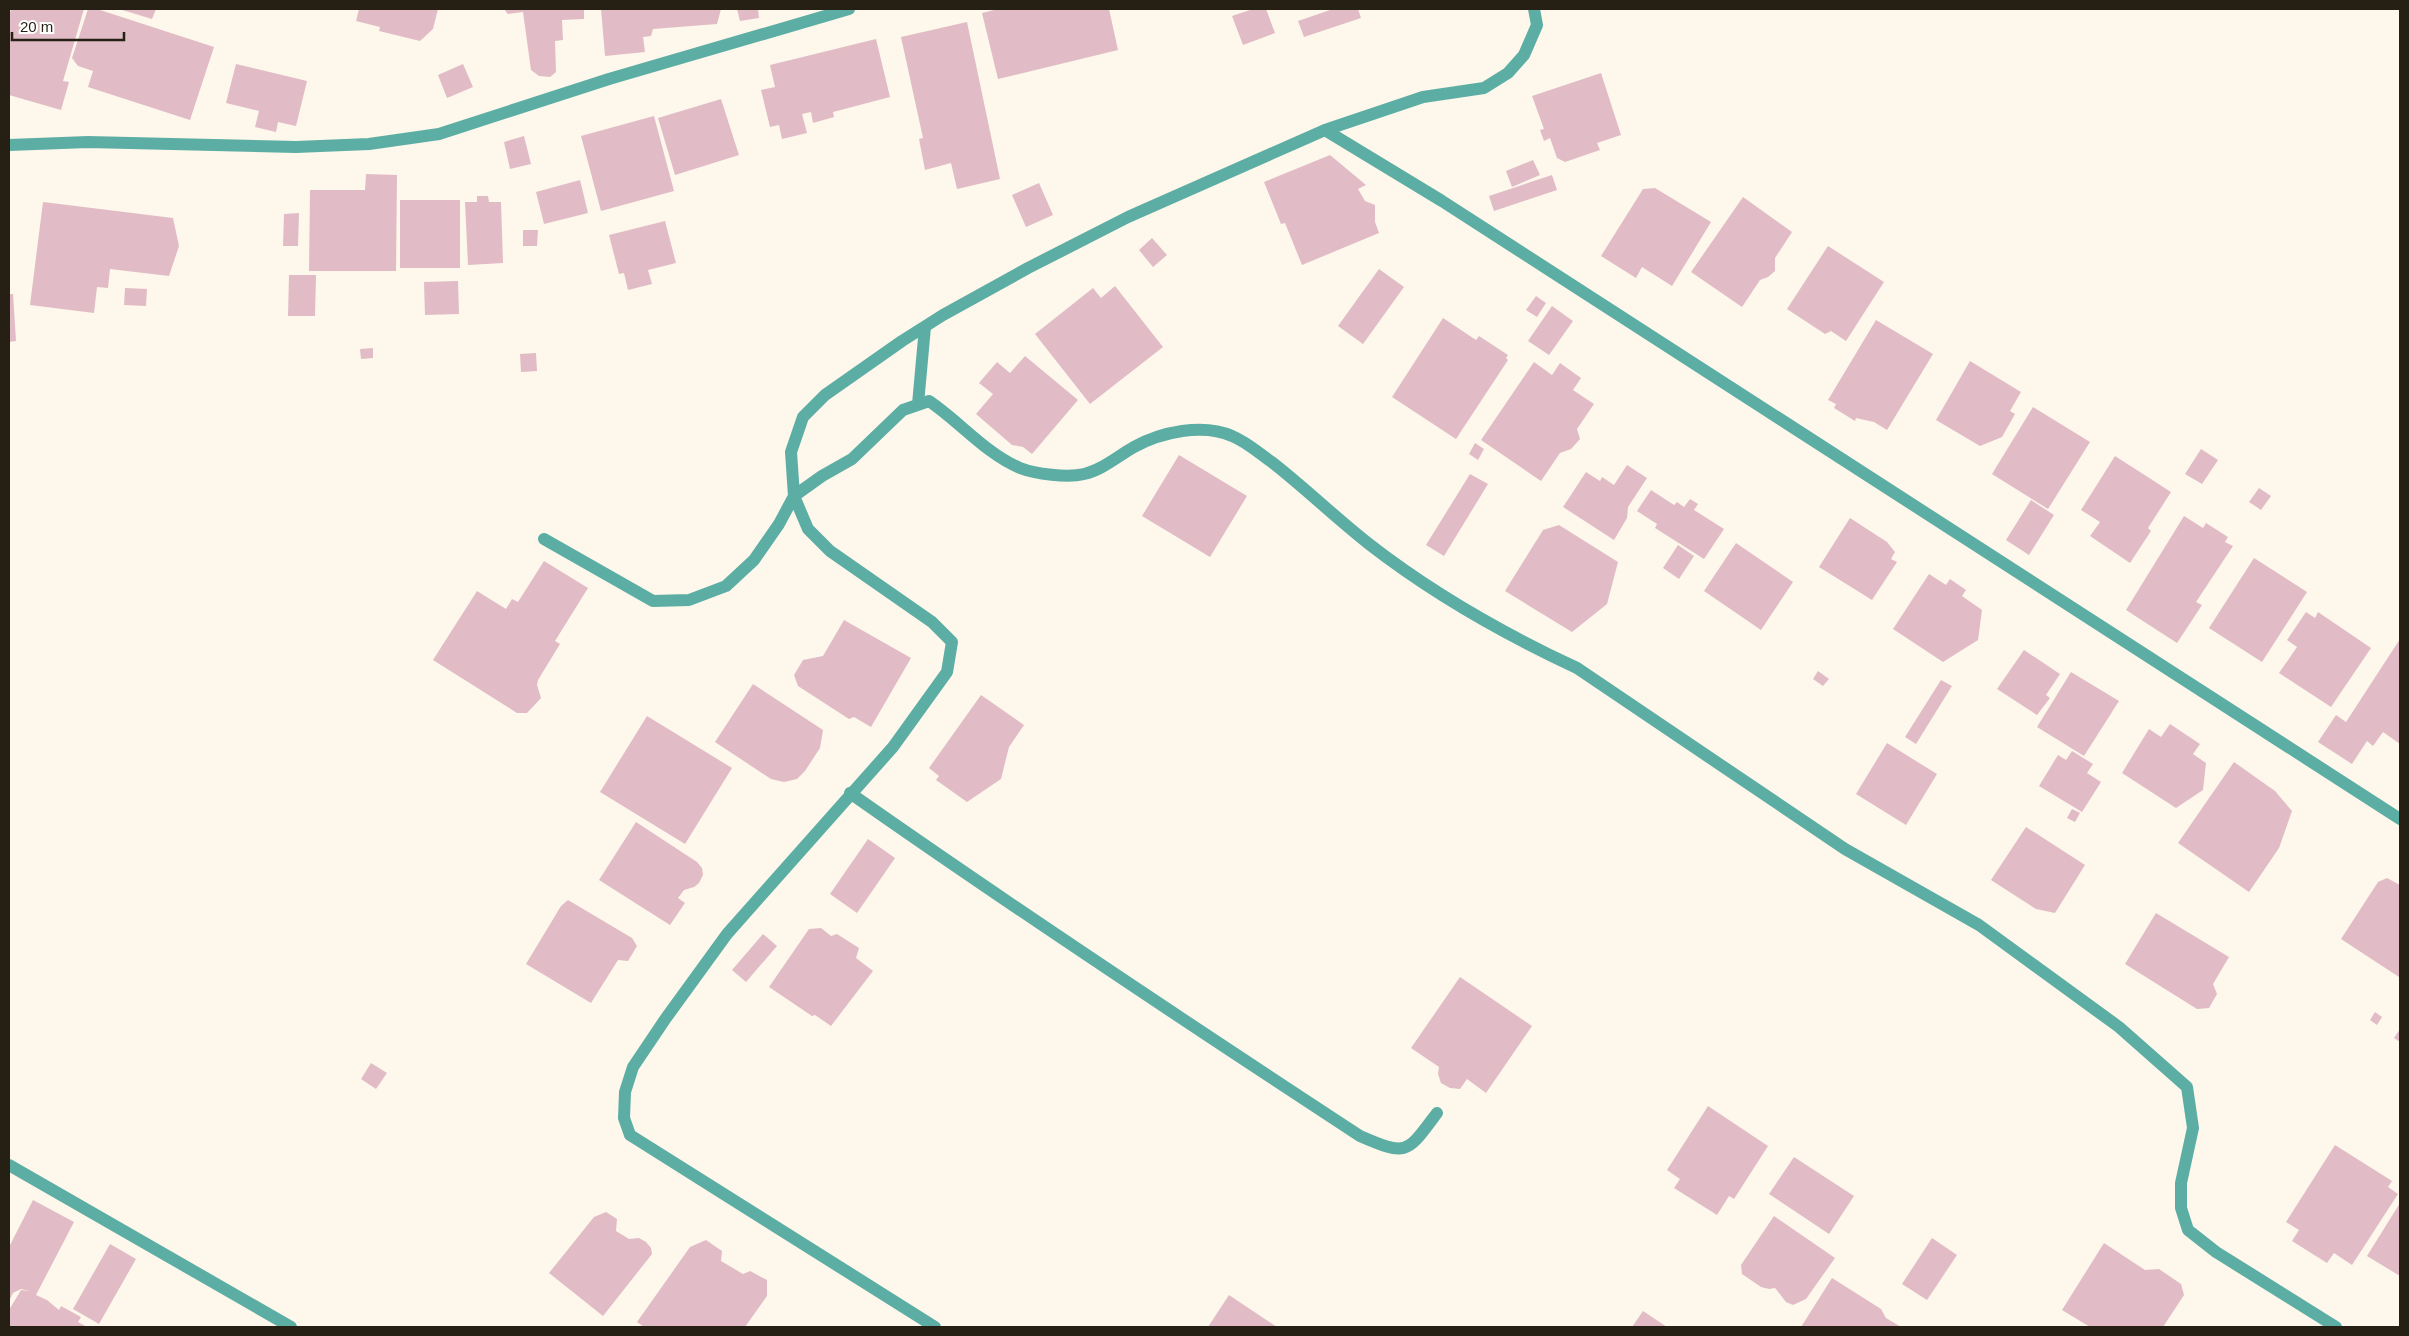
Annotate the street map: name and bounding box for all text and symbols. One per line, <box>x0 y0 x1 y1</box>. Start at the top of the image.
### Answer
scale bar <box>12 10 125 42</box>
text: 20 m <box>20 18 53 35</box>

